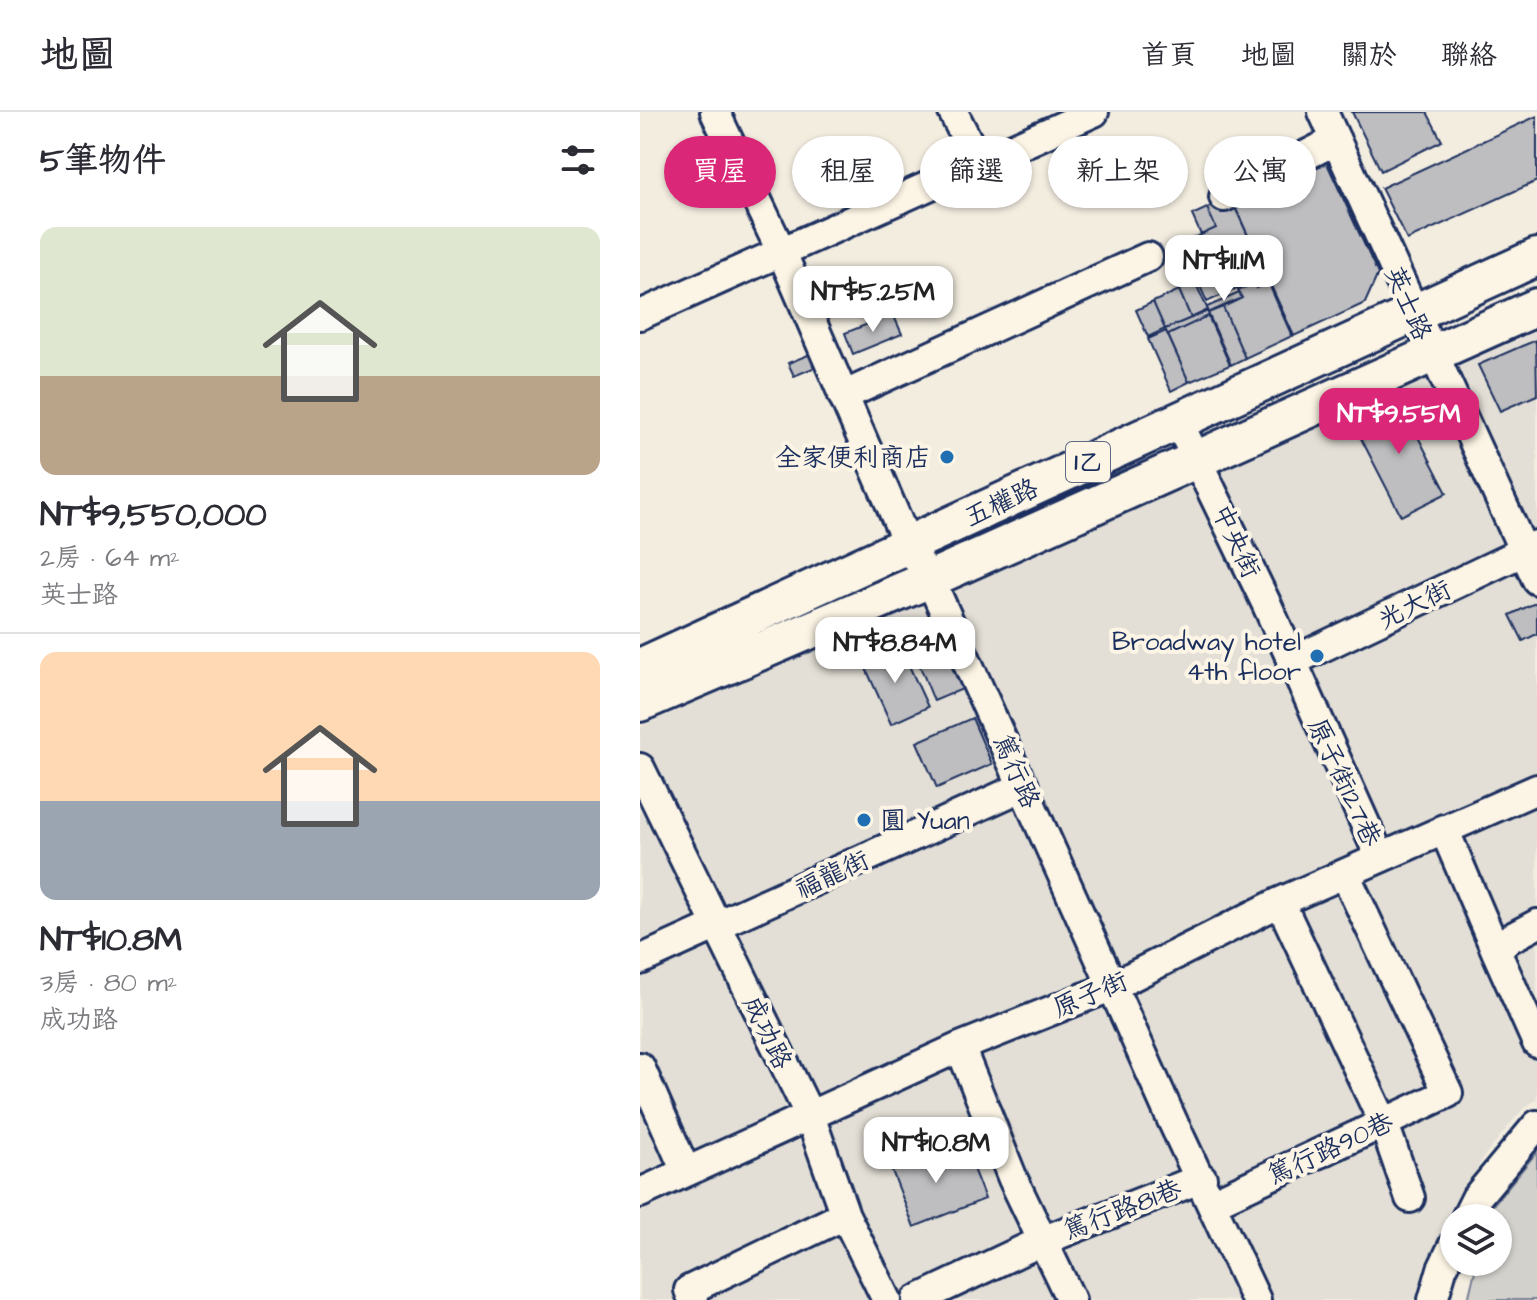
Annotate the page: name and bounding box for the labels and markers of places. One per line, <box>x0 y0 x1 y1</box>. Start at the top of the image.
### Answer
pin: NT$11.1M <box>1141 235 1307 303</box>
pin: NT$5.25M <box>790 266 956 334</box>
pin: NT$9.55M <box>1316 388 1482 456</box>
place label: 全家便利商店 <box>775 440 931 476</box>
marker: 全家便利商店 <box>938 448 956 466</box>
pin: NT$8.84M <box>812 617 978 685</box>
place label: Broadway hotel 4th floor <box>1112 624 1301 690</box>
marker: Broadway hotel 4th floor <box>1308 647 1326 665</box>
place label: 圓 Yuan <box>880 803 970 839</box>
marker: 圓 Yuan <box>855 811 873 829</box>
pin: NT$10.8M <box>853 1117 1019 1185</box>

